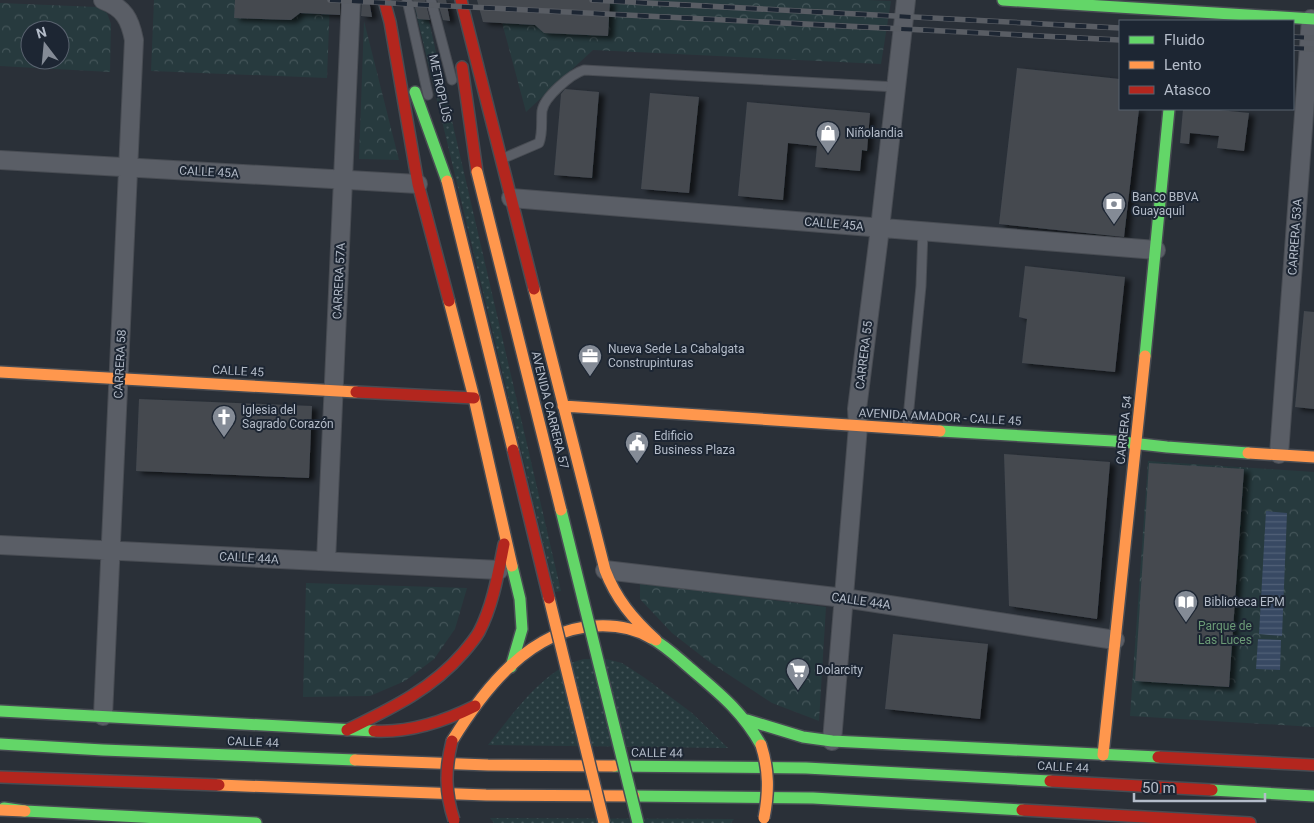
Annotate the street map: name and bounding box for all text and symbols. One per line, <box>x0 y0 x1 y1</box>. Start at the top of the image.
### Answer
north arrow <box>20 20 70 70</box>
legend <box>1119 20 1294 110</box>
text: N <box>34 23 48 42</box>
text: Fluido <box>1164 31 1205 49</box>
street label: METROPLÚS <box>426 53 455 123</box>
text: Lento <box>1164 56 1202 74</box>
text: Atasco <box>1164 81 1211 99</box>
shop icon: Niñolandia <box>815 120 841 154</box>
place label: Niñolandia <box>846 126 903 140</box>
street label: CALLE 45A <box>179 163 239 181</box>
place label: Banco BBVA Guayaquil <box>1132 190 1199 218</box>
bank icon: Banco BBVA Guayaquil <box>1101 191 1127 225</box>
street label: CARRERA 53A <box>1285 198 1305 276</box>
street label: CALLE 45A <box>804 214 865 234</box>
street label: CARRERA 57A <box>330 242 348 320</box>
street label: CARRERA 55 <box>853 320 875 390</box>
street label: CARRERA 58 <box>111 329 129 399</box>
place label: Nueva Sede La Cabalgata Construpinturas <box>608 342 745 370</box>
office icon: Nueva Sede La Cabalgata Construpinturas <box>577 343 603 377</box>
street label: AVENIDA CARRERA 57 <box>529 350 572 471</box>
street label: CALLE 45 <box>212 363 265 379</box>
street label: CARRERA 54 <box>1113 395 1135 465</box>
place label: Iglesia del Sagrado Corazón <box>242 403 334 431</box>
church icon: Iglesia del Sagrado Corazón <box>211 404 237 438</box>
street label: AVENIDA AMADOR - CALLE 45 <box>858 406 1022 428</box>
place label: Edificio Business Plaza <box>654 429 735 457</box>
public building icon: Edificio Business Plaza <box>624 430 650 464</box>
street label: CALLE 44A <box>219 549 279 567</box>
library icon: Biblioteca EPM <box>1173 589 1199 623</box>
street label: CALLE 44A <box>830 590 892 612</box>
place label: Biblioteca EPM <box>1204 595 1285 609</box>
park label: Parque de Las Luces <box>1198 619 1252 647</box>
supermarket icon: Dolarcity <box>785 657 811 691</box>
place label: Dolarcity <box>816 663 863 677</box>
street label: CALLE 44 <box>227 734 279 750</box>
street label: CALLE 44 <box>631 746 683 760</box>
street label: CALLE 44 <box>1037 759 1090 775</box>
scale bar <box>1134 770 1265 802</box>
text: 50 m <box>1142 779 1176 797</box>

